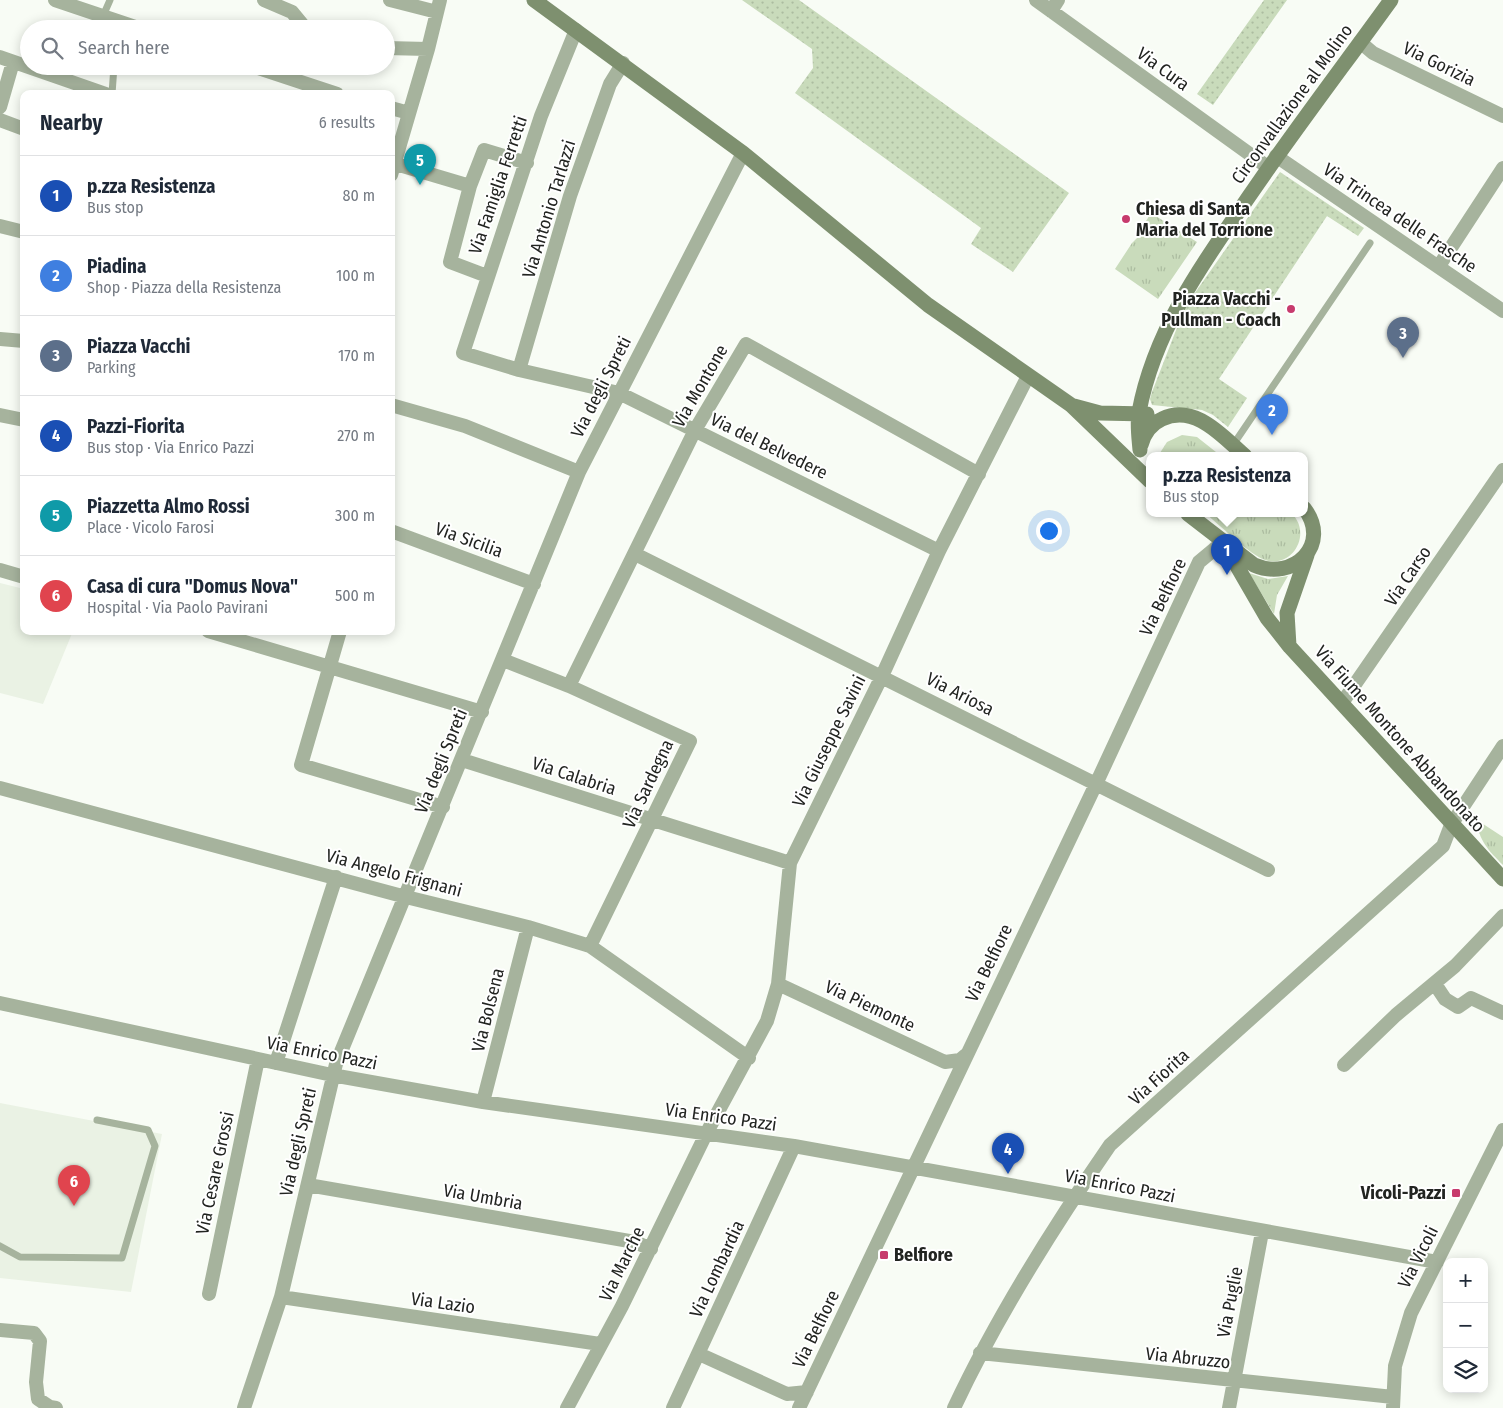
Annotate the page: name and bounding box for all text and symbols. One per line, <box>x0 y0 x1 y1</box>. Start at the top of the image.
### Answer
search box <box>20 20 395 75</box>
street label: Circonvallazione al Molino <box>1227 20 1357 188</box>
icon: search <box>38 34 66 62</box>
text: Search here <box>78 36 170 59</box>
street label: Via Gorizia <box>1399 37 1479 91</box>
street label: Via Cura <box>1132 43 1194 96</box>
text: Nearby <box>40 110 102 136</box>
text: 6 results <box>319 113 375 132</box>
street label: Via Famiglia Ferretti <box>464 113 532 257</box>
street label: Via Antonio Tarlazzi <box>518 137 580 281</box>
pin: 5 <box>404 144 436 185</box>
street label: Via Trincea delle Frasche <box>1319 158 1481 278</box>
text: p.zza Resistenza <box>87 175 215 198</box>
text: 1 <box>53 186 59 205</box>
text: 80 m <box>343 186 375 205</box>
text: Bus stop <box>87 198 143 217</box>
place label: Chiesa di Santa Maria del Torrione <box>1136 198 1273 241</box>
marker: Chiesa di Santa Maria del Torrione <box>1120 213 1132 225</box>
text: Piadina <box>87 255 146 278</box>
text: 2 <box>52 266 60 285</box>
text: 100 m <box>336 266 375 285</box>
text: Shop · Piazza della Resistenza <box>87 278 281 297</box>
place label: Piazza Vacchi - Pullman - Coach <box>1161 288 1281 331</box>
marker: Piazza Vacchi - Pullman - Coach <box>1285 303 1297 315</box>
pin: 3 <box>1387 317 1419 358</box>
street label: Via degli Spreti <box>566 333 636 441</box>
text: Piazza Vacchi <box>87 335 191 358</box>
street label: Via Montone <box>667 341 733 431</box>
text: 3 <box>52 346 60 365</box>
text: 170 m <box>338 346 375 365</box>
text: Parking <box>87 358 135 377</box>
pin: 2 <box>1256 394 1288 435</box>
street label: Via del Belvedere <box>707 408 831 484</box>
text: Pazzi-Fiorita <box>87 415 185 438</box>
text: 4 <box>52 426 60 445</box>
text: 270 m <box>337 426 375 445</box>
text: Bus stop · Via Enrico Pazzi <box>87 438 254 457</box>
popup <box>1146 452 1308 517</box>
text: p.zza Resistenza <box>1163 464 1291 487</box>
text: Bus stop <box>1163 487 1219 506</box>
text: Piazzetta Almo Rossi <box>87 495 250 518</box>
text: 5 <box>52 506 60 525</box>
text: 300 m <box>335 506 375 525</box>
text: Place · Vicolo Farosi <box>87 518 214 537</box>
street label: Via Sicilia <box>432 518 506 562</box>
your location <box>1036 518 1062 544</box>
pin: 1 <box>1211 534 1243 575</box>
street label: Via Carso <box>1380 542 1436 610</box>
street label: Via Belfiore <box>1135 554 1191 639</box>
text: Casa di cura "Domus Nova" <box>87 575 298 598</box>
text: 6 <box>52 586 60 605</box>
text: 500 m <box>335 586 375 605</box>
text: Hospital · Via Paolo Pavirani <box>87 598 268 617</box>
street label: Via Fiume Montone Abbandonato <box>1310 641 1490 837</box>
street label: Via Ariosa <box>923 668 998 720</box>
street label: Via Giuseppe Savini <box>788 671 870 811</box>
street label: Via degli Spreti <box>410 705 472 817</box>
street label: Via Sardegna <box>618 736 678 832</box>
street label: Via Calabria <box>529 752 619 800</box>
street label: Via Angelo Frignani <box>324 844 464 902</box>
street label: Via Belfiore <box>961 920 1017 1005</box>
street label: Via Bolsena <box>467 966 509 1054</box>
street label: Via Piemonte <box>821 976 919 1036</box>
street label: Via Enrico Pazzi <box>265 1031 379 1075</box>
street label: Via Fiorita <box>1124 1044 1194 1110</box>
street label: Via degli Spreti <box>275 1086 321 1198</box>
street label: Via Enrico Pazzi <box>664 1098 778 1136</box>
street label: Via Cesare Grossi <box>191 1110 239 1236</box>
pin: 4 <box>992 1133 1024 1174</box>
street label: Via Enrico Pazzi <box>1063 1164 1177 1208</box>
pin: 6 <box>58 1165 90 1206</box>
street label: Via Umbria <box>442 1179 525 1215</box>
place label: Vicoli-Pazzi <box>1360 1182 1446 1204</box>
marker: Vicoli-Pazzi <box>1450 1187 1462 1199</box>
street label: Via Lombardia <box>685 1217 749 1321</box>
street label: Via Vicoli <box>1393 1222 1443 1292</box>
street label: Via Marche <box>595 1223 650 1305</box>
place label: Belfiore <box>894 1244 953 1266</box>
marker: Belfiore <box>878 1249 890 1261</box>
map controls <box>1443 1258 1488 1393</box>
button: + <box>1443 1258 1488 1303</box>
street label: Via Puglie <box>1212 1265 1248 1339</box>
street label: Via Belfiore <box>788 1286 844 1371</box>
street label: Via Lazio <box>410 1288 476 1318</box>
button: − <box>1443 1303 1488 1348</box>
street label: Via Abruzzo <box>1145 1343 1231 1373</box>
button: layers <box>1443 1348 1488 1393</box>

